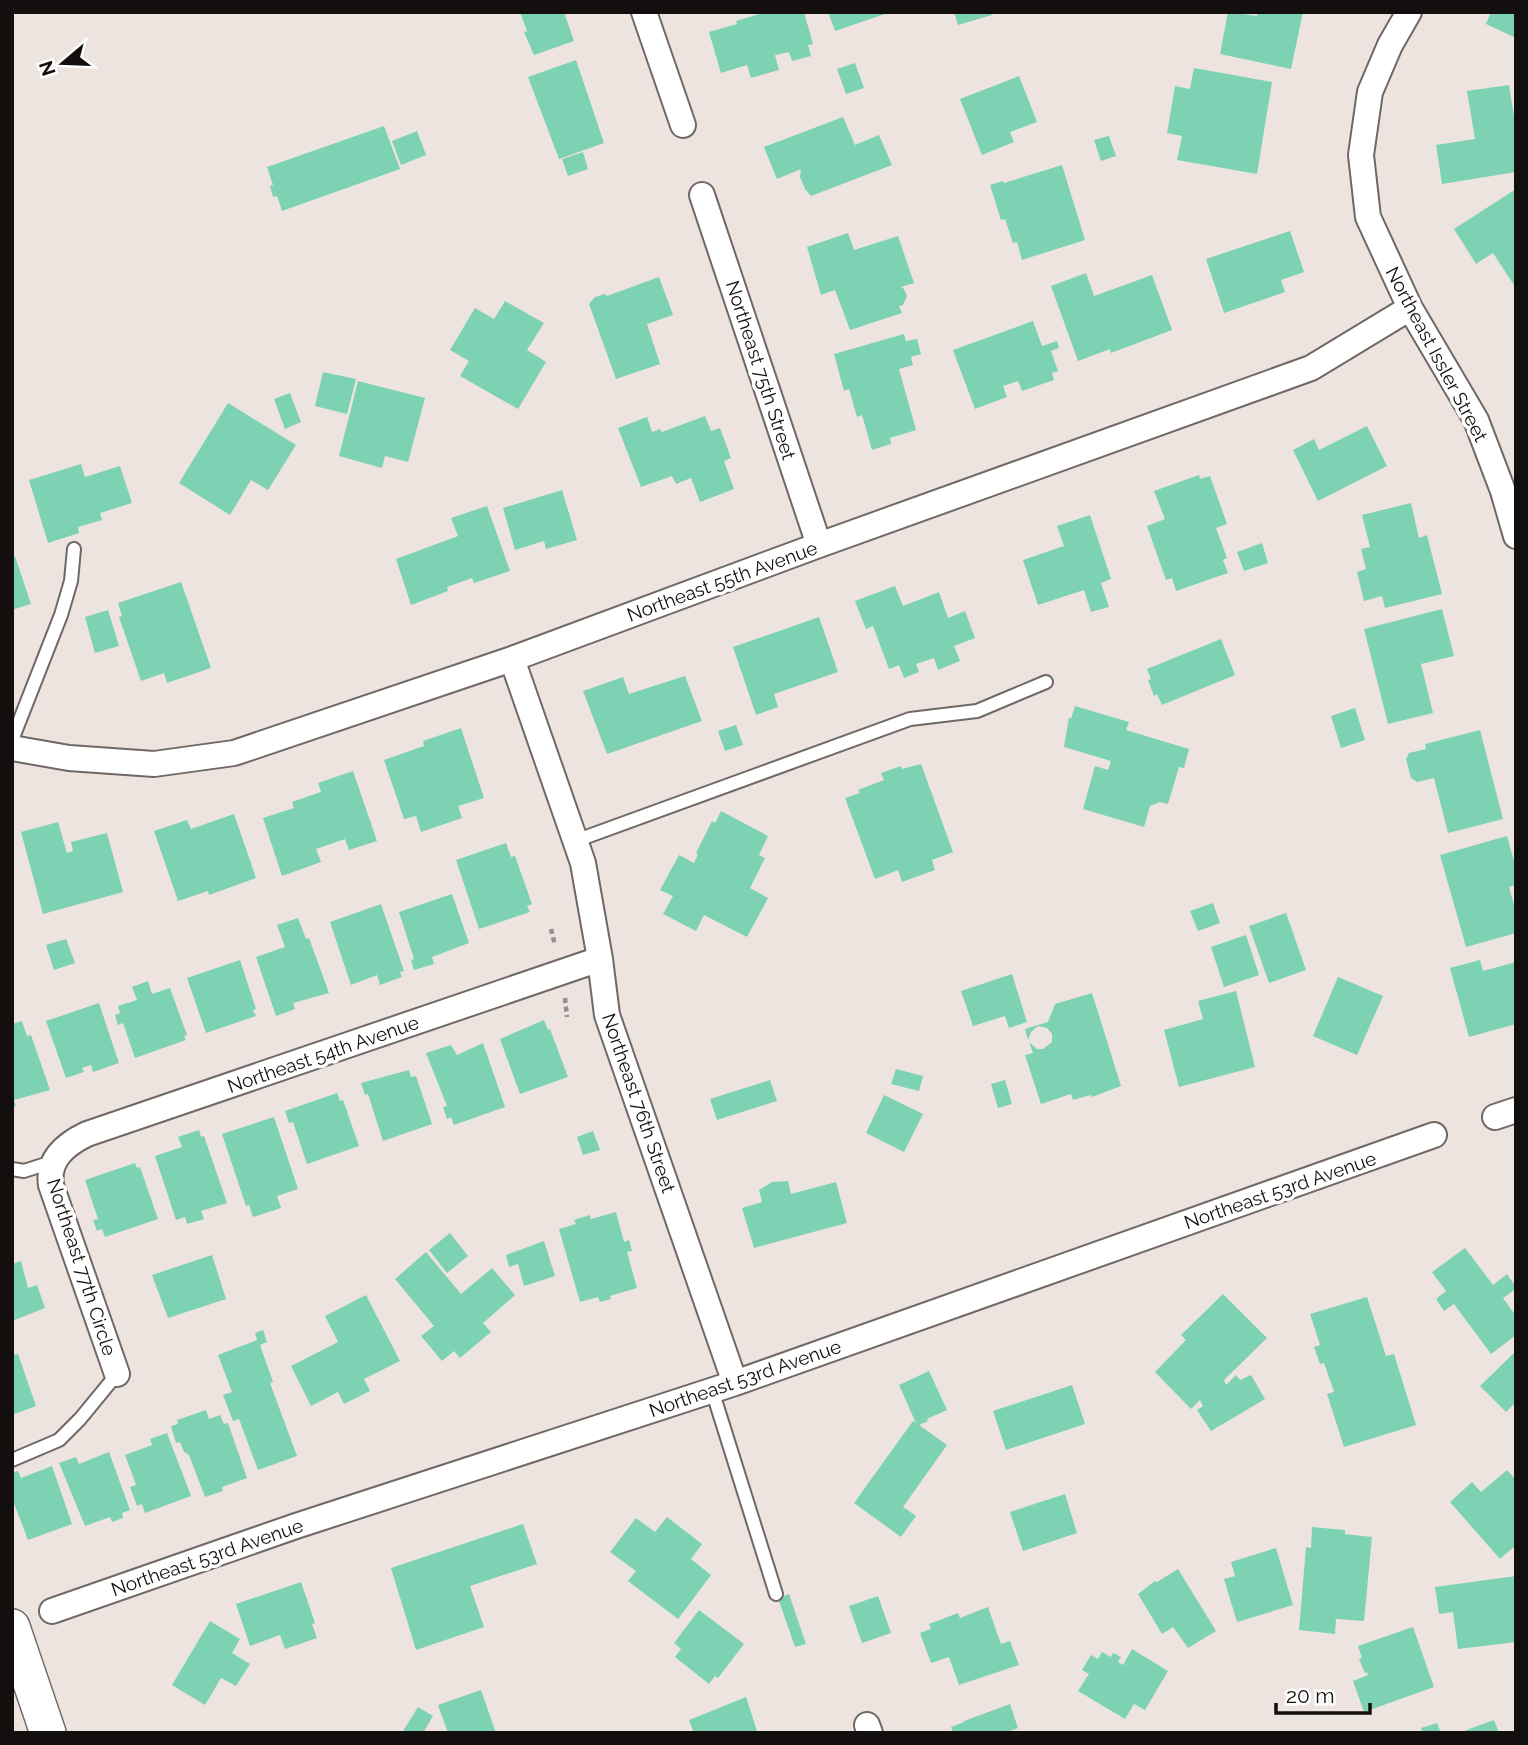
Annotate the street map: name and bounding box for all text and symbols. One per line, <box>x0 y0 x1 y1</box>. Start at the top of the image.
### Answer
north arrow <box>28 28 98 98</box>
text: N <box>34 58 60 79</box>
street label: Northeast Issler Street <box>1382 263 1493 446</box>
street label: Northeast 75th Street <box>722 278 801 463</box>
street label: Northeast 55th Avenue <box>624 536 820 626</box>
street label: Northeast 76th Street <box>598 1010 680 1196</box>
street label: Northeast 54th Avenue <box>224 1011 422 1097</box>
street label: Northeast 53rd Avenue <box>1181 1147 1379 1233</box>
street label: Northeast 77th Circle <box>43 1176 121 1358</box>
street label: Northeast 53rd Avenue <box>646 1335 844 1421</box>
street label: Northeast 53rd Avenue <box>108 1514 306 1600</box>
scale bar <box>1276 1672 1370 1716</box>
text: 20 m <box>1286 1683 1334 1708</box>

